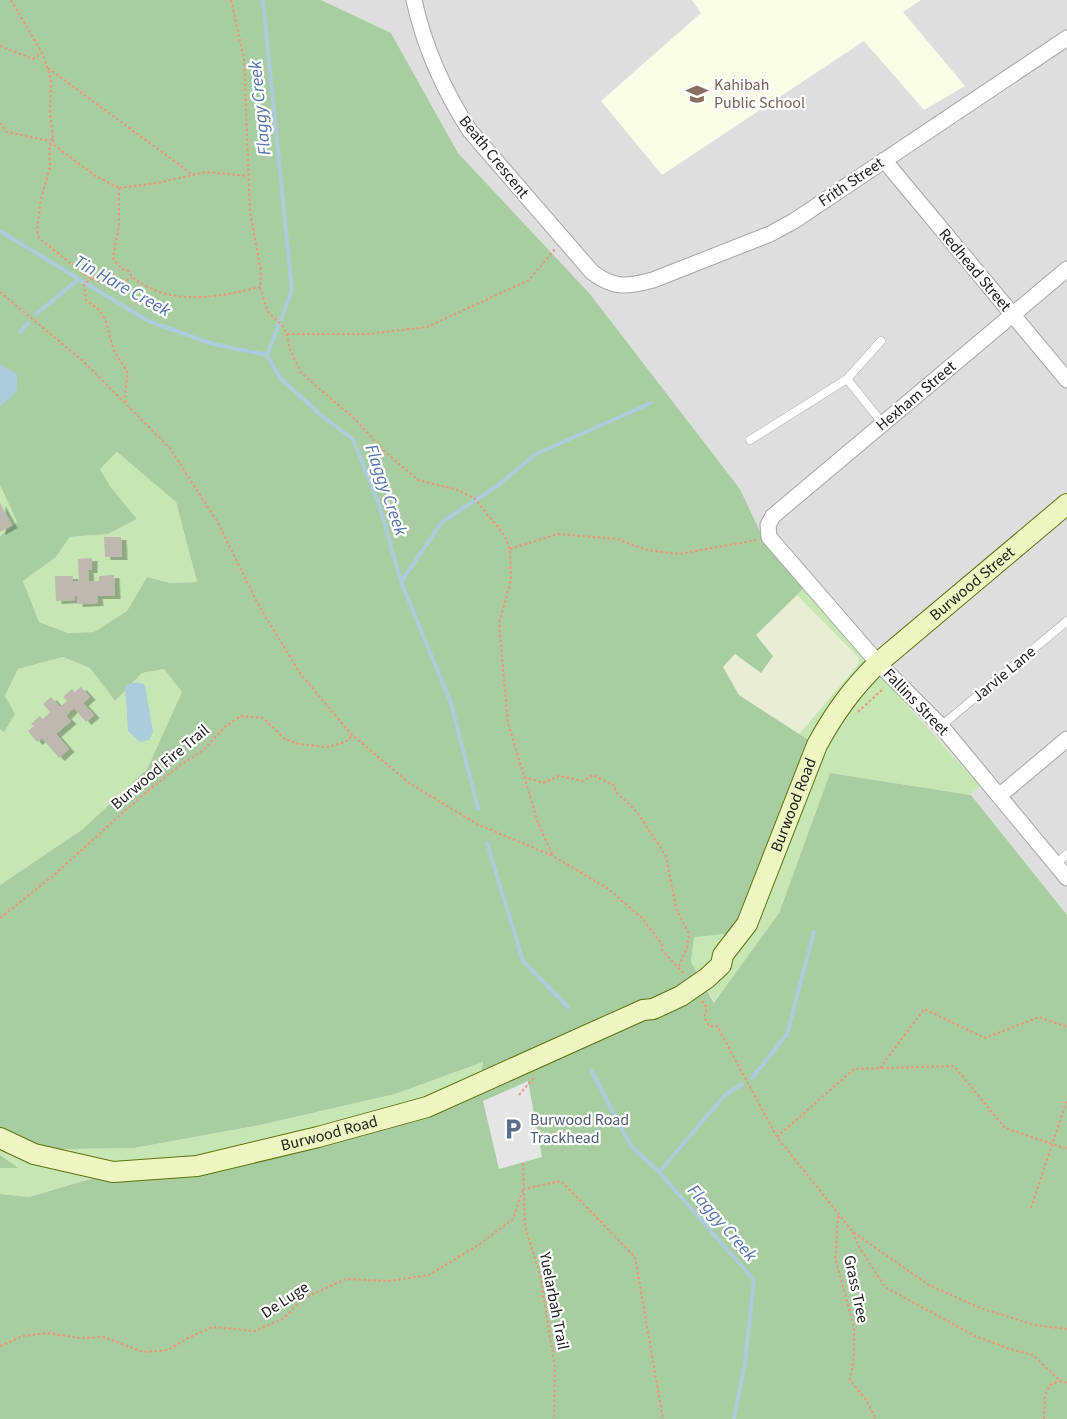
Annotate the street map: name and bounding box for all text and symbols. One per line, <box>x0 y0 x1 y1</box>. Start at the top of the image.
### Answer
water label: Flaggy Creek <box>243 59 277 157</box>
place label: Kahibah Public School <box>714 74 805 114</box>
school or university icon: Kahibah Public School <box>684 81 710 107</box>
street label: Beath Crescent <box>454 111 535 203</box>
street label: Frith Street <box>814 152 889 212</box>
street label: Redhead Street <box>934 224 1017 317</box>
water label: Tin Hare Creek <box>69 249 175 323</box>
street label: Hexham Street <box>871 355 961 436</box>
water label: Flaggy Creek <box>359 441 413 539</box>
street label: Burwood Street <box>925 541 1020 626</box>
street label: Jarvie Lane <box>968 641 1041 707</box>
street label: Fallins Street <box>878 663 954 741</box>
street label: Burwood Fire Trail <box>106 719 214 815</box>
street label: Burwood Road <box>765 755 822 855</box>
place label: Burwood Road Trackhead <box>530 1109 629 1149</box>
street label: Burwood Road <box>279 1110 380 1157</box>
parking icon: Burwood Road Trackhead <box>500 1116 526 1142</box>
water label: Flaggy Creek <box>681 1179 763 1267</box>
street label: Yuelarbah Trail <box>534 1249 574 1352</box>
street label: Grass Tree <box>838 1253 874 1325</box>
street label: De Luge <box>257 1276 313 1324</box>

